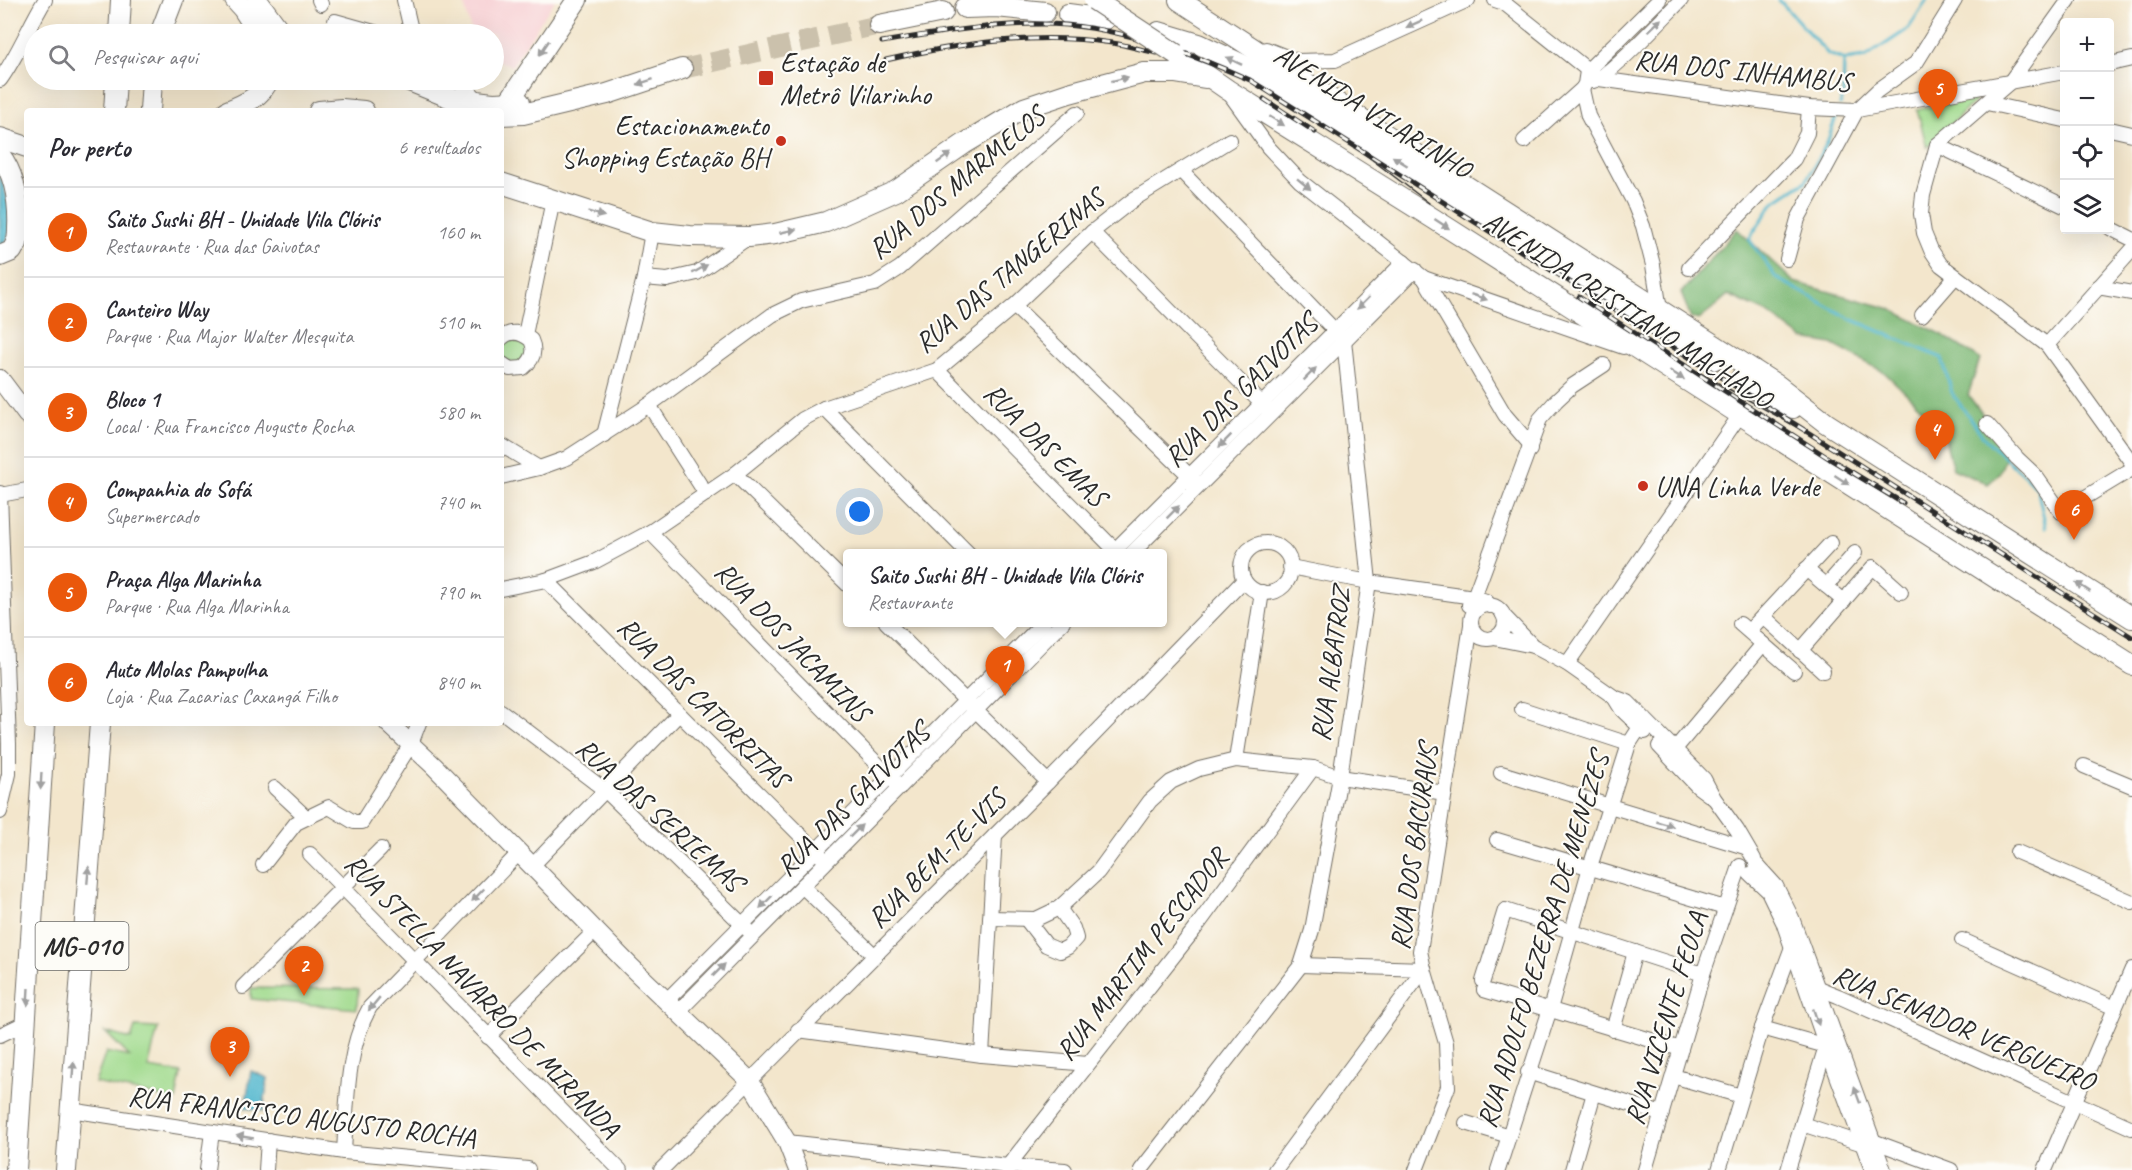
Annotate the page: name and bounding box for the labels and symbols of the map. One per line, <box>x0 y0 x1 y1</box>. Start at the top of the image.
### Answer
one-way arrow <box>1405 19 1423 29</box>
one-way arrow <box>1648 19 1662 33</box>
street label: AVENIDA VILARINHO <box>1268 37 1480 188</box>
one-way arrow <box>538 40 550 56</box>
street label: RUA DOS INHAMBUS <box>1633 42 1856 100</box>
place label: Estação de Metrô Vilarinho <box>780 45 933 112</box>
one-way arrow <box>1225 56 1242 65</box>
marker: Estação de Metrô Vilarinho <box>757 69 775 87</box>
pin: 5 <box>1918 70 1958 119</box>
one-way arrow <box>1111 73 1129 83</box>
one-way arrow <box>636 77 654 87</box>
street label: RUA DOS MARMELOS <box>861 96 1054 266</box>
place label: Estacionamento Shopping Estação BH <box>561 108 773 175</box>
one-way arrow <box>1269 115 1285 126</box>
marker: Estacionamento Shopping Estação BH <box>774 134 788 148</box>
one-way arrow <box>935 152 951 164</box>
one-way arrow <box>1393 155 1409 167</box>
one-way arrow <box>1296 177 1312 190</box>
street label: RUA DAS TANGERINAS <box>907 178 1115 360</box>
street label: AVENIDA CRISTIANO MACHADO <box>1477 203 1781 418</box>
one-way arrow <box>587 210 605 220</box>
one-way arrow <box>1434 219 1451 230</box>
one-way arrow <box>779 225 797 235</box>
one-way arrow <box>692 264 708 275</box>
one-way arrow <box>1470 293 1488 303</box>
one-way arrow <box>1357 296 1371 310</box>
street label: RUA DAS GAIVOTAS <box>1156 303 1328 474</box>
one-way arrow <box>1302 367 1316 381</box>
one-way arrow <box>1669 370 1685 381</box>
street label: RUA DAS EMAS <box>977 375 1117 516</box>
pin: 4 <box>1916 410 1954 460</box>
one-way arrow <box>1218 434 1233 448</box>
place label: UNA Linha Verde <box>1655 469 1821 504</box>
one-way arrow <box>1834 474 1850 485</box>
marker: UNA Linha Verde <box>1636 479 1650 493</box>
pin: 6 <box>2054 490 2094 540</box>
your location <box>845 497 874 526</box>
one-way arrow <box>1165 506 1179 520</box>
street label: RUA DOS JACAMINS <box>707 554 880 731</box>
street label: RUA ALBATROZ <box>1302 581 1359 743</box>
one-way arrow <box>2075 581 2091 592</box>
street label: RUA DAS CATORRITAS <box>610 609 800 799</box>
pin: 1 <box>986 646 1024 696</box>
street label: RUA DAS GAIVOTAS <box>768 712 940 883</box>
street label: RUA DAS SERIEMAS <box>569 730 755 902</box>
street label: RUA DOS BACURAUS <box>1382 737 1446 952</box>
street label: RUA ADOLFO BEZERRA DE MENEZES <box>1469 743 1618 1132</box>
one-way arrow <box>37 772 46 791</box>
street label: RUA BEM-TE-VIS <box>860 779 1015 935</box>
one-way arrow <box>1657 820 1675 829</box>
one-way arrow <box>848 824 863 838</box>
street label: RUA MARTIM PESCADOR <box>1048 839 1237 1067</box>
street label: RUA STELLA NAVARRO DE MIRANDA <box>338 846 628 1145</box>
one-way arrow <box>83 866 93 885</box>
one-way arrow <box>471 887 485 902</box>
one-way arrow <box>759 895 773 909</box>
street label: RUA VICENTE FEOLA <box>1616 907 1715 1129</box>
road number: MG-010 <box>36 922 128 970</box>
pin: 2 <box>284 946 324 996</box>
street label: RUA SENADOR VERGUEIRO <box>1828 957 2103 1100</box>
one-way arrow <box>711 964 725 978</box>
one-way arrow <box>24 988 33 1007</box>
one-way arrow <box>367 996 380 1012</box>
one-way arrow <box>1812 1008 1821 1026</box>
pin: 3 <box>210 1028 250 1077</box>
one-way arrow <box>68 1060 78 1079</box>
street label: RUA FRANCISCO AUGUSTO ROCHA <box>126 1078 478 1155</box>
one-way arrow <box>1851 1086 1861 1104</box>
one-way arrow <box>235 1132 254 1141</box>

